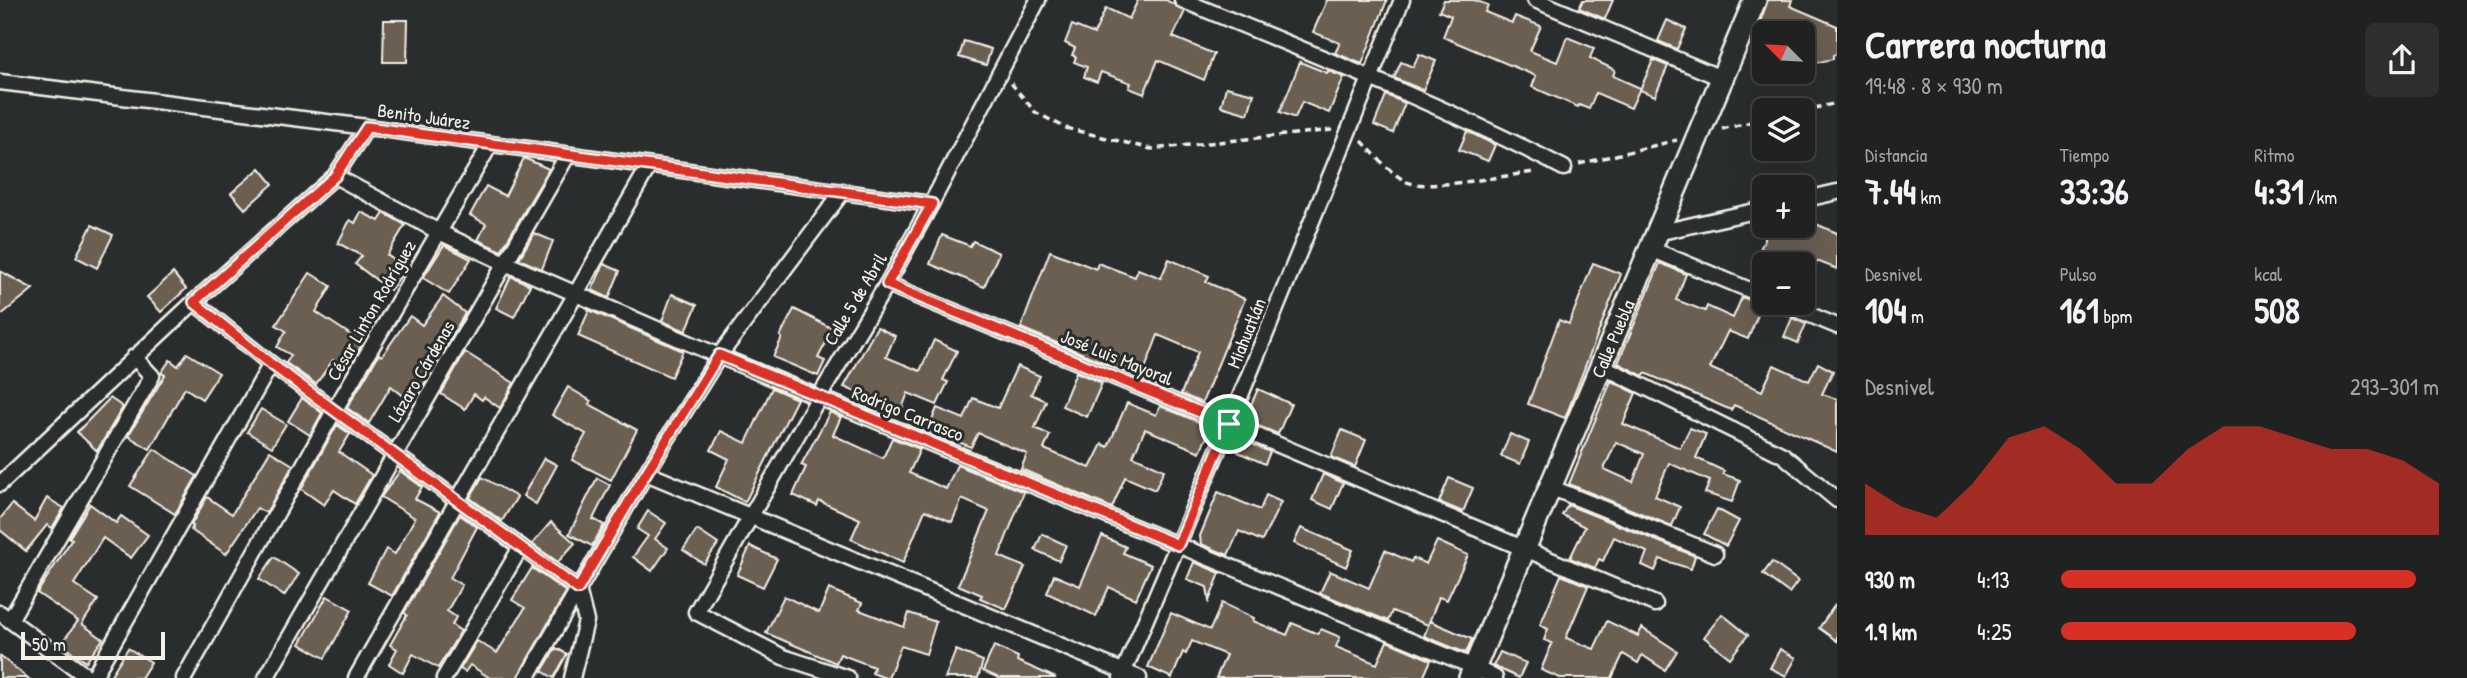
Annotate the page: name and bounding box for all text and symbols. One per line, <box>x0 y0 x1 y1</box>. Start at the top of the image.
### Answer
text: Carrera nocturna <box>1865 18 2106 70</box>
north arrow <box>1752 21 1815 84</box>
map controls <box>1752 21 1815 315</box>
button: share <box>2365 23 2439 97</box>
text: 19:48 · 8 × 930 m <box>1865 70 2003 101</box>
street label: Benito Juárez <box>376 97 472 135</box>
button: layers <box>1752 98 1815 161</box>
text: Distancia <box>1865 142 1927 168</box>
text: Tiempo <box>2060 142 2109 168</box>
text: Ritmo <box>2254 142 2294 168</box>
text: 7.44 <box>1865 168 1916 215</box>
text: 33:36 <box>2060 168 2129 215</box>
text: 4:31 <box>2254 168 2304 215</box>
button: + <box>1752 175 1815 238</box>
text: km <box>1916 184 1941 210</box>
text: /km <box>2304 184 2337 210</box>
street label: César Linton Rodríguez <box>320 235 422 385</box>
street label: Calle 5 de Abril <box>817 247 893 350</box>
button: − <box>1752 252 1815 315</box>
text: Desnivel <box>1865 261 1922 287</box>
text: Pulso <box>2060 261 2096 287</box>
text: kcal <box>2254 261 2282 287</box>
text: 104 <box>1865 287 1907 334</box>
text: 161 <box>2060 287 2099 334</box>
text: 508 <box>2254 287 2300 334</box>
street label: Miahuatlán <box>1220 294 1272 372</box>
street label: Calle Puebla <box>1585 295 1641 382</box>
text: m <box>1907 303 1924 329</box>
text: bpm <box>2099 303 2132 329</box>
street label: Lázaro Cárdenas <box>382 316 460 426</box>
street label: José Luis Mayoral <box>1057 323 1178 392</box>
text: Desnivel <box>1865 371 1934 402</box>
text: 293–301 m <box>2350 371 2439 402</box>
street label: Rodrigo Carrasco <box>848 379 968 447</box>
pin <box>1199 394 1259 454</box>
icon: arrive <box>1210 405 1248 443</box>
text: 930 m <box>1865 564 1915 595</box>
text: 4:13 <box>1977 564 2010 595</box>
text: 1.9 km <box>1865 616 1917 647</box>
text: 4:25 <box>1977 616 2011 647</box>
scale bar <box>21 629 164 661</box>
text: 50 m <box>32 631 66 657</box>

